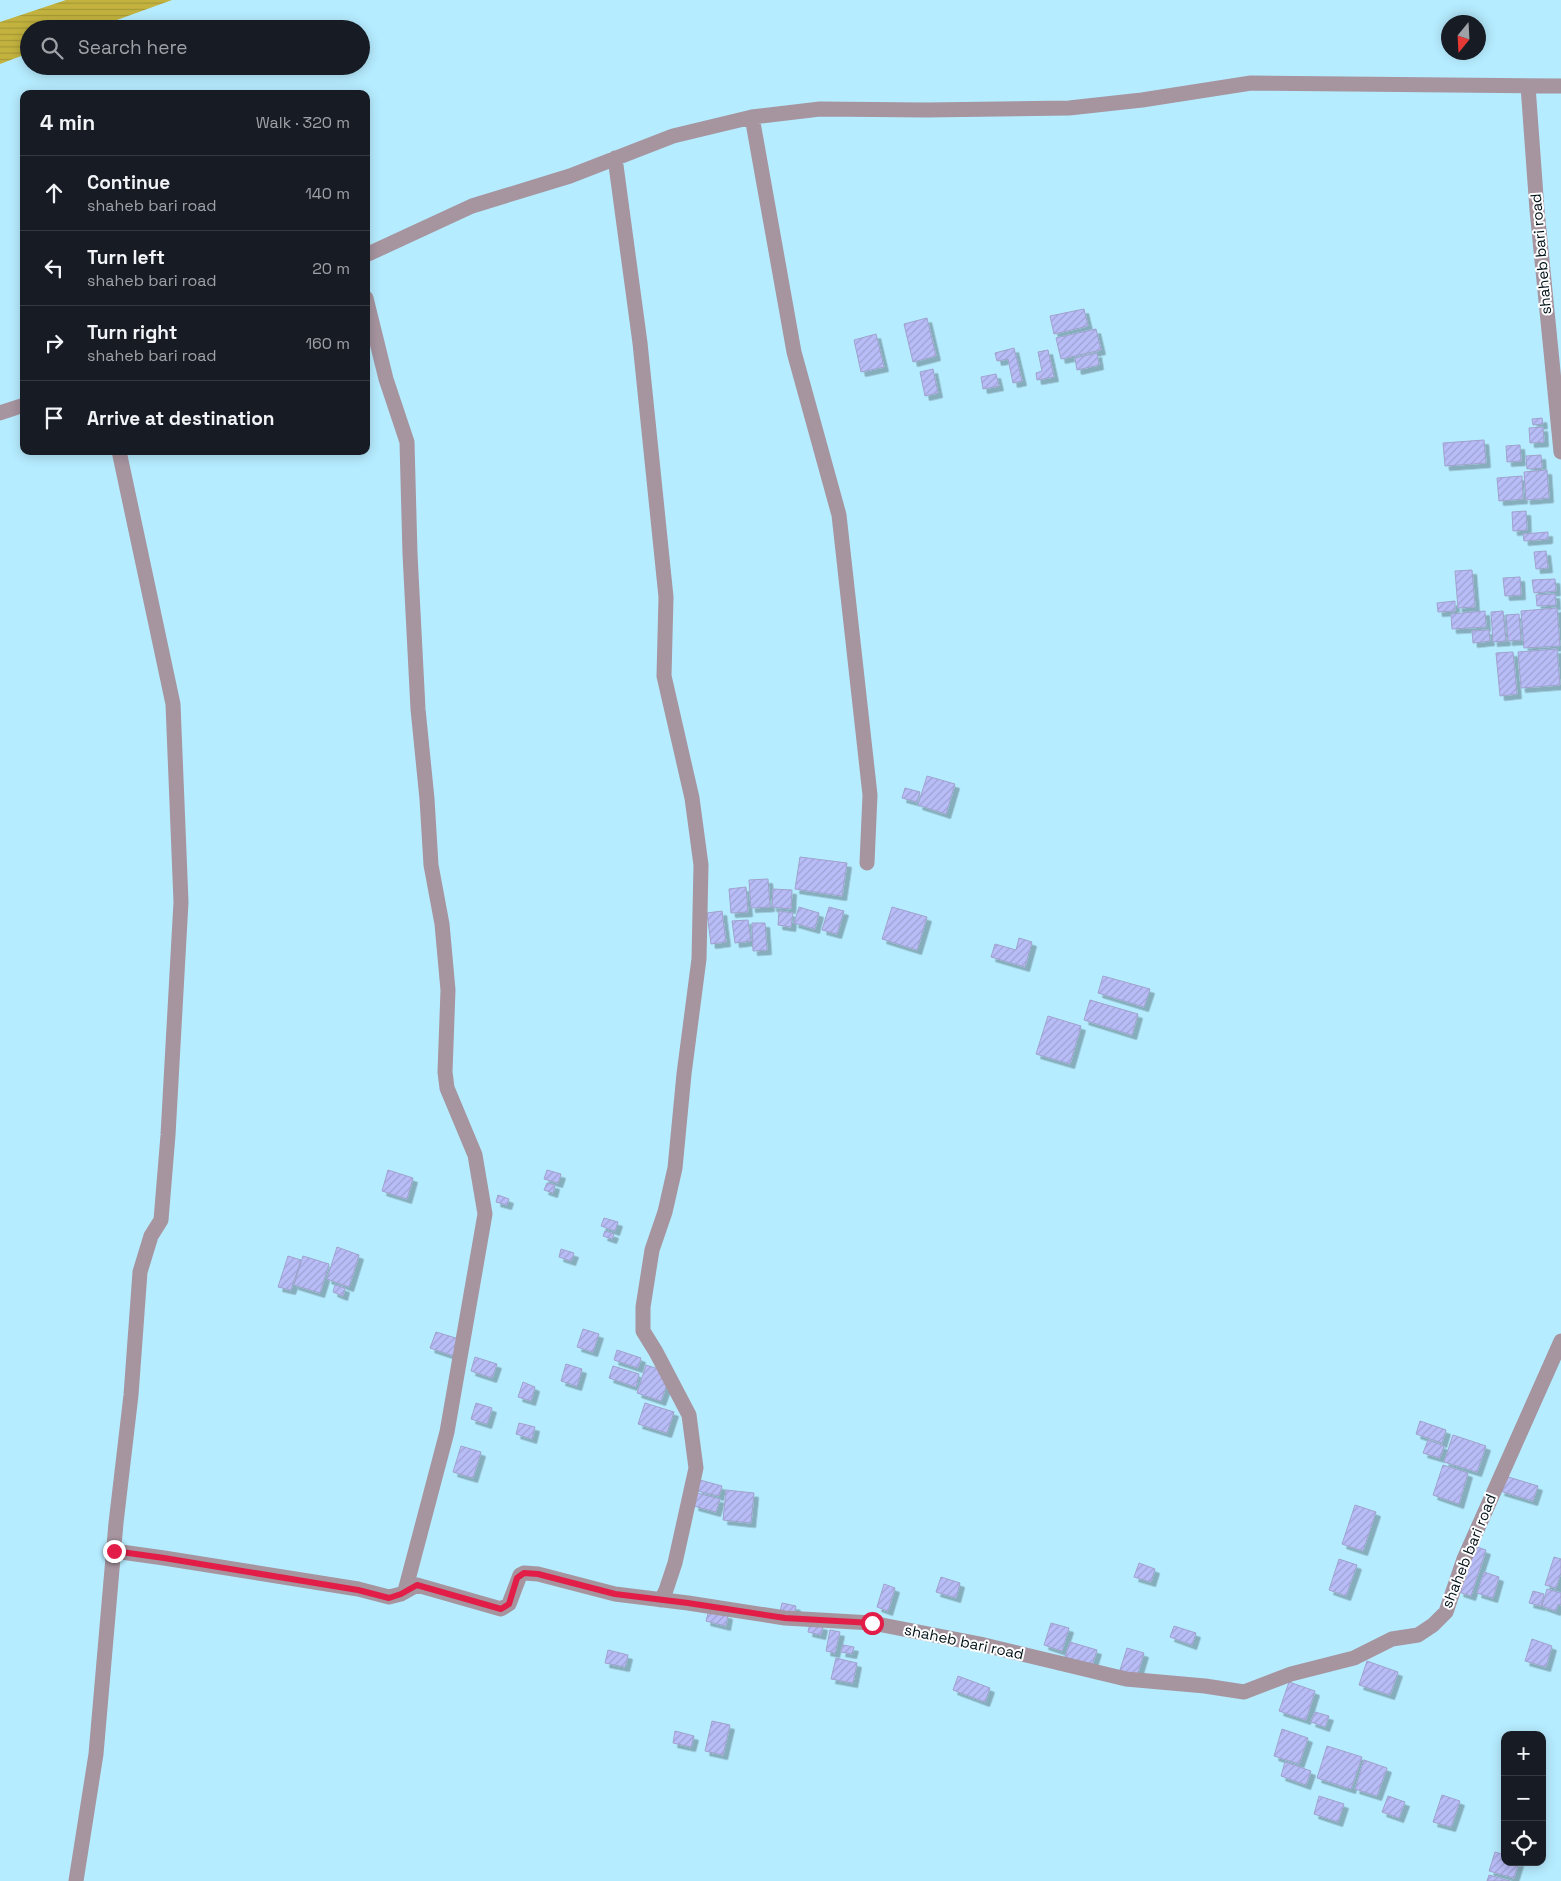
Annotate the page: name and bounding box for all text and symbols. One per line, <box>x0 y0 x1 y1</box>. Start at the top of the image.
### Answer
north arrow <box>1441 15 1486 60</box>
search box <box>20 20 370 75</box>
icon: search <box>38 34 66 62</box>
text: Search here <box>78 35 188 60</box>
text: 4 min <box>40 109 95 136</box>
text: Walk · 320 m <box>256 112 350 133</box>
text: Continue <box>87 170 170 195</box>
icon: ahead <box>40 179 68 207</box>
text: 140 m <box>305 183 350 204</box>
street label: shaheb bari road <box>1526 193 1555 315</box>
text: shaheb bari road <box>87 195 217 216</box>
text: Turn left <box>87 245 165 270</box>
icon: left <box>40 254 68 282</box>
text: 20 m <box>312 258 350 279</box>
text: shaheb bari road <box>87 270 217 291</box>
text: Turn right <box>87 320 177 345</box>
icon: right <box>40 329 68 357</box>
text: 160 m <box>305 333 350 354</box>
text: shaheb bari road <box>87 345 217 366</box>
icon: arrive <box>40 404 68 432</box>
text: Arrive at destination <box>87 406 275 431</box>
street label: shaheb bari road <box>1437 1491 1500 1611</box>
route end <box>103 1540 126 1563</box>
route start <box>861 1612 884 1635</box>
street label: shaheb bari road <box>903 1620 1026 1663</box>
map controls <box>1501 1731 1546 1866</box>
button: + <box>1501 1731 1546 1776</box>
button: − <box>1501 1776 1546 1821</box>
button: locate <box>1501 1821 1546 1866</box>

